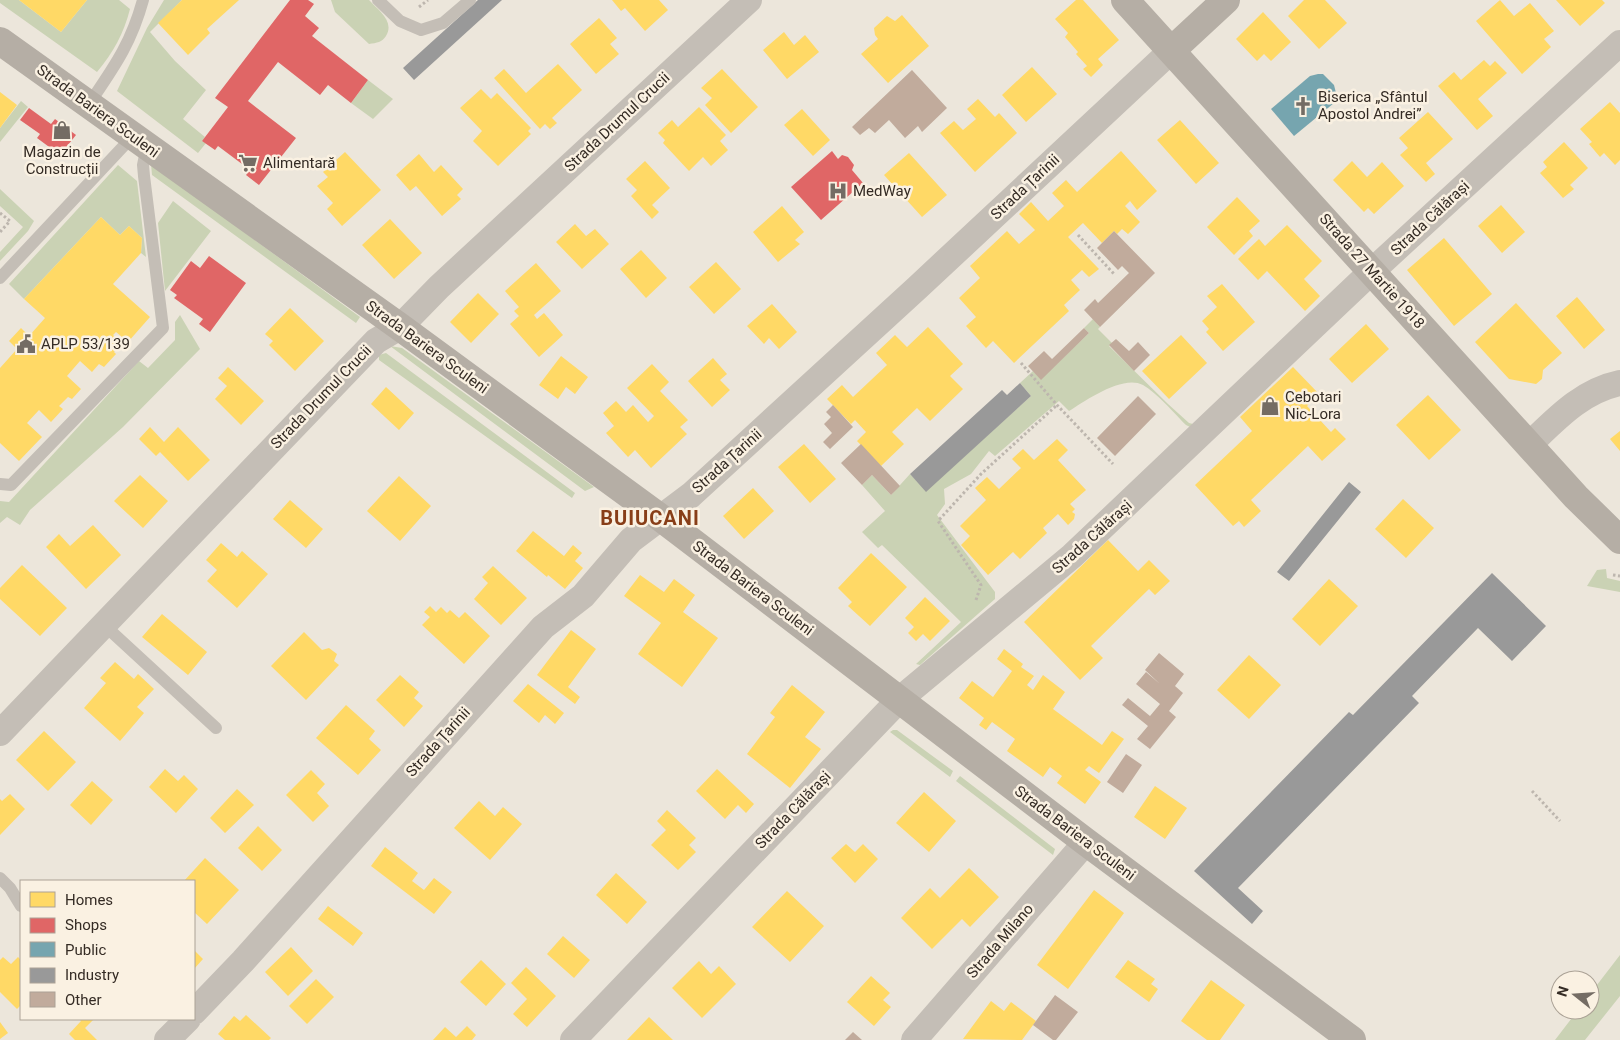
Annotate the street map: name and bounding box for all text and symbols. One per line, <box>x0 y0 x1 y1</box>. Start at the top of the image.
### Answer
street label: Strada Bariera Sculeni <box>33 61 163 161</box>
street label: Strada Drumul Crucii <box>561 69 673 175</box>
place label: Biserica „Sfântul Apostol Andrei” <box>1318 88 1428 123</box>
church icon: Biserica „Sfântul Apostol Andrei” <box>1292 95 1314 117</box>
shop icon: Magazin de Construcții <box>51 119 73 141</box>
place label: Magazin de Construcții <box>23 143 101 178</box>
street label: Strada Țarinii <box>987 151 1063 223</box>
supermarket icon: Alimentară <box>237 152 259 174</box>
place label: Alimentară <box>263 154 336 172</box>
street label: Strada Călărași <box>1387 177 1473 259</box>
hospital icon: MedWay <box>827 180 849 202</box>
place label: MedWay <box>853 182 911 200</box>
street label: Strada 27 Martie 1918 <box>1316 210 1428 332</box>
street label: Strada Bariera Sculeni <box>362 297 492 397</box>
public building icon: APLP 53/139 <box>15 333 37 355</box>
place label: APLP 53/139 <box>41 335 130 353</box>
street label: Strada Drumul Crucii <box>267 341 375 453</box>
place label: Cebotari Nic-Lora <box>1285 388 1342 423</box>
shop icon: Cebotari Nic-Lora <box>1259 395 1281 417</box>
street label: Strada Țarinii <box>689 425 765 497</box>
street label: Strada Călărași <box>1048 496 1136 578</box>
district label: BUIUCANI <box>600 506 700 530</box>
street label: Strada Bariera Sculeni <box>689 537 817 639</box>
street label: Strada Țarinii <box>402 704 474 780</box>
street label: Strada Călărași <box>751 767 835 853</box>
street label: Strada Bariera Sculeni <box>1011 782 1139 884</box>
legend <box>20 880 195 1020</box>
text: Homes <box>65 891 113 909</box>
street label: Strada Milano <box>963 900 1037 982</box>
text: Shops <box>65 916 107 934</box>
text: Public <box>65 941 106 959</box>
text: Industry <box>65 966 119 984</box>
north arrow <box>1550 970 1600 1020</box>
text: N <box>1553 984 1572 998</box>
text: Other <box>65 991 102 1009</box>

